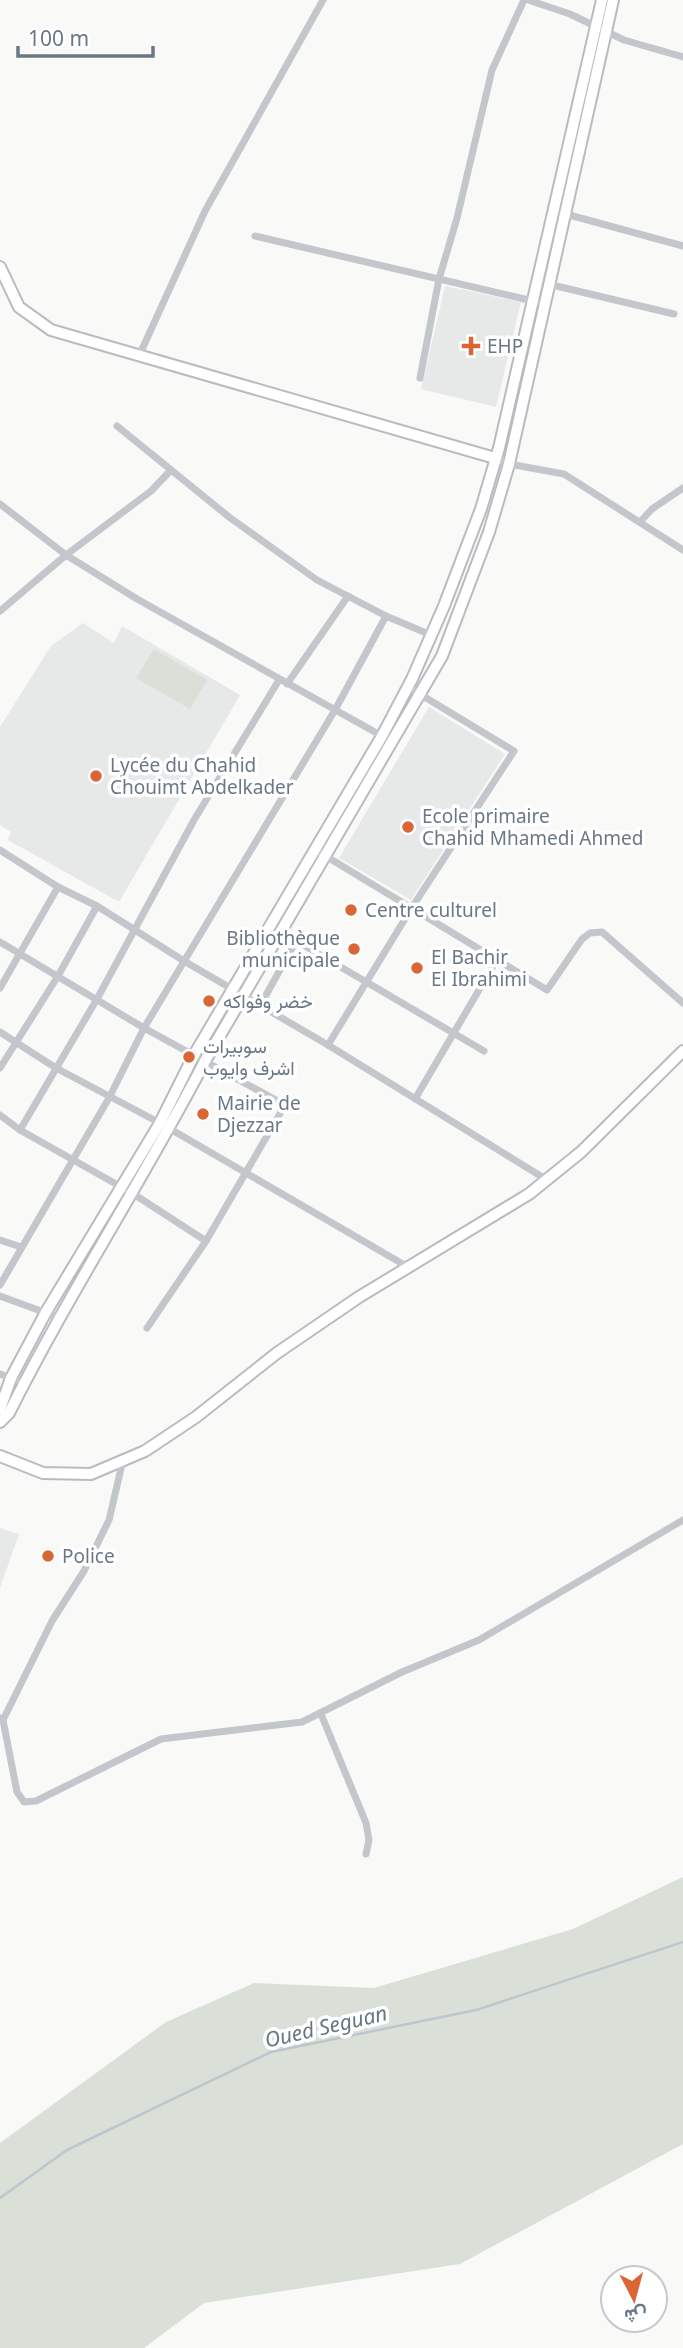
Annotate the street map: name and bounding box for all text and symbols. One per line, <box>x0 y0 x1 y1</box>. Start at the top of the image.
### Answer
scale bar <box>18 14 152 58</box>
text: 100 m <box>28 24 89 52</box>
place label: EHP <box>487 333 523 359</box>
marker: EHP <box>461 336 481 356</box>
place label: Lycée du Chahid Chouimt Abdelkader <box>110 752 294 800</box>
marker: Lycée du Chahid Chouimt Abdelkader <box>88 768 104 784</box>
place label: Ecole primaire Chahid Mhamedi Ahmed <box>422 803 643 851</box>
marker: Ecole primaire Chahid Mhamedi Ahmed <box>400 819 416 835</box>
place label: Centre culturel <box>365 897 497 923</box>
marker: Centre culturel <box>343 902 359 918</box>
place label: Bibliothèque municipale <box>226 925 340 973</box>
marker: Bibliothèque municipale <box>346 941 362 957</box>
place label: El Bachir El Ibrahimi <box>431 944 527 992</box>
marker: El Bachir El Ibrahimi <box>409 960 425 976</box>
place label: خضر وفواكه <box>223 988 313 1014</box>
marker: خضر وفواكه <box>201 993 217 1009</box>
place label: سوبيرات اشرف وايوب <box>203 1033 295 1081</box>
marker: سوبيرات اشرف وايوب <box>181 1049 197 1065</box>
place label: Mairie de Djezzar <box>217 1090 301 1138</box>
marker: Mairie de Djezzar <box>195 1106 211 1122</box>
place label: Police <box>62 1543 115 1569</box>
marker: Police <box>40 1548 56 1564</box>
water label: Oued Seguan <box>262 1998 390 2054</box>
north arrow <box>599 2264 669 2334</box>
text: ش <box>623 2302 648 2330</box>

